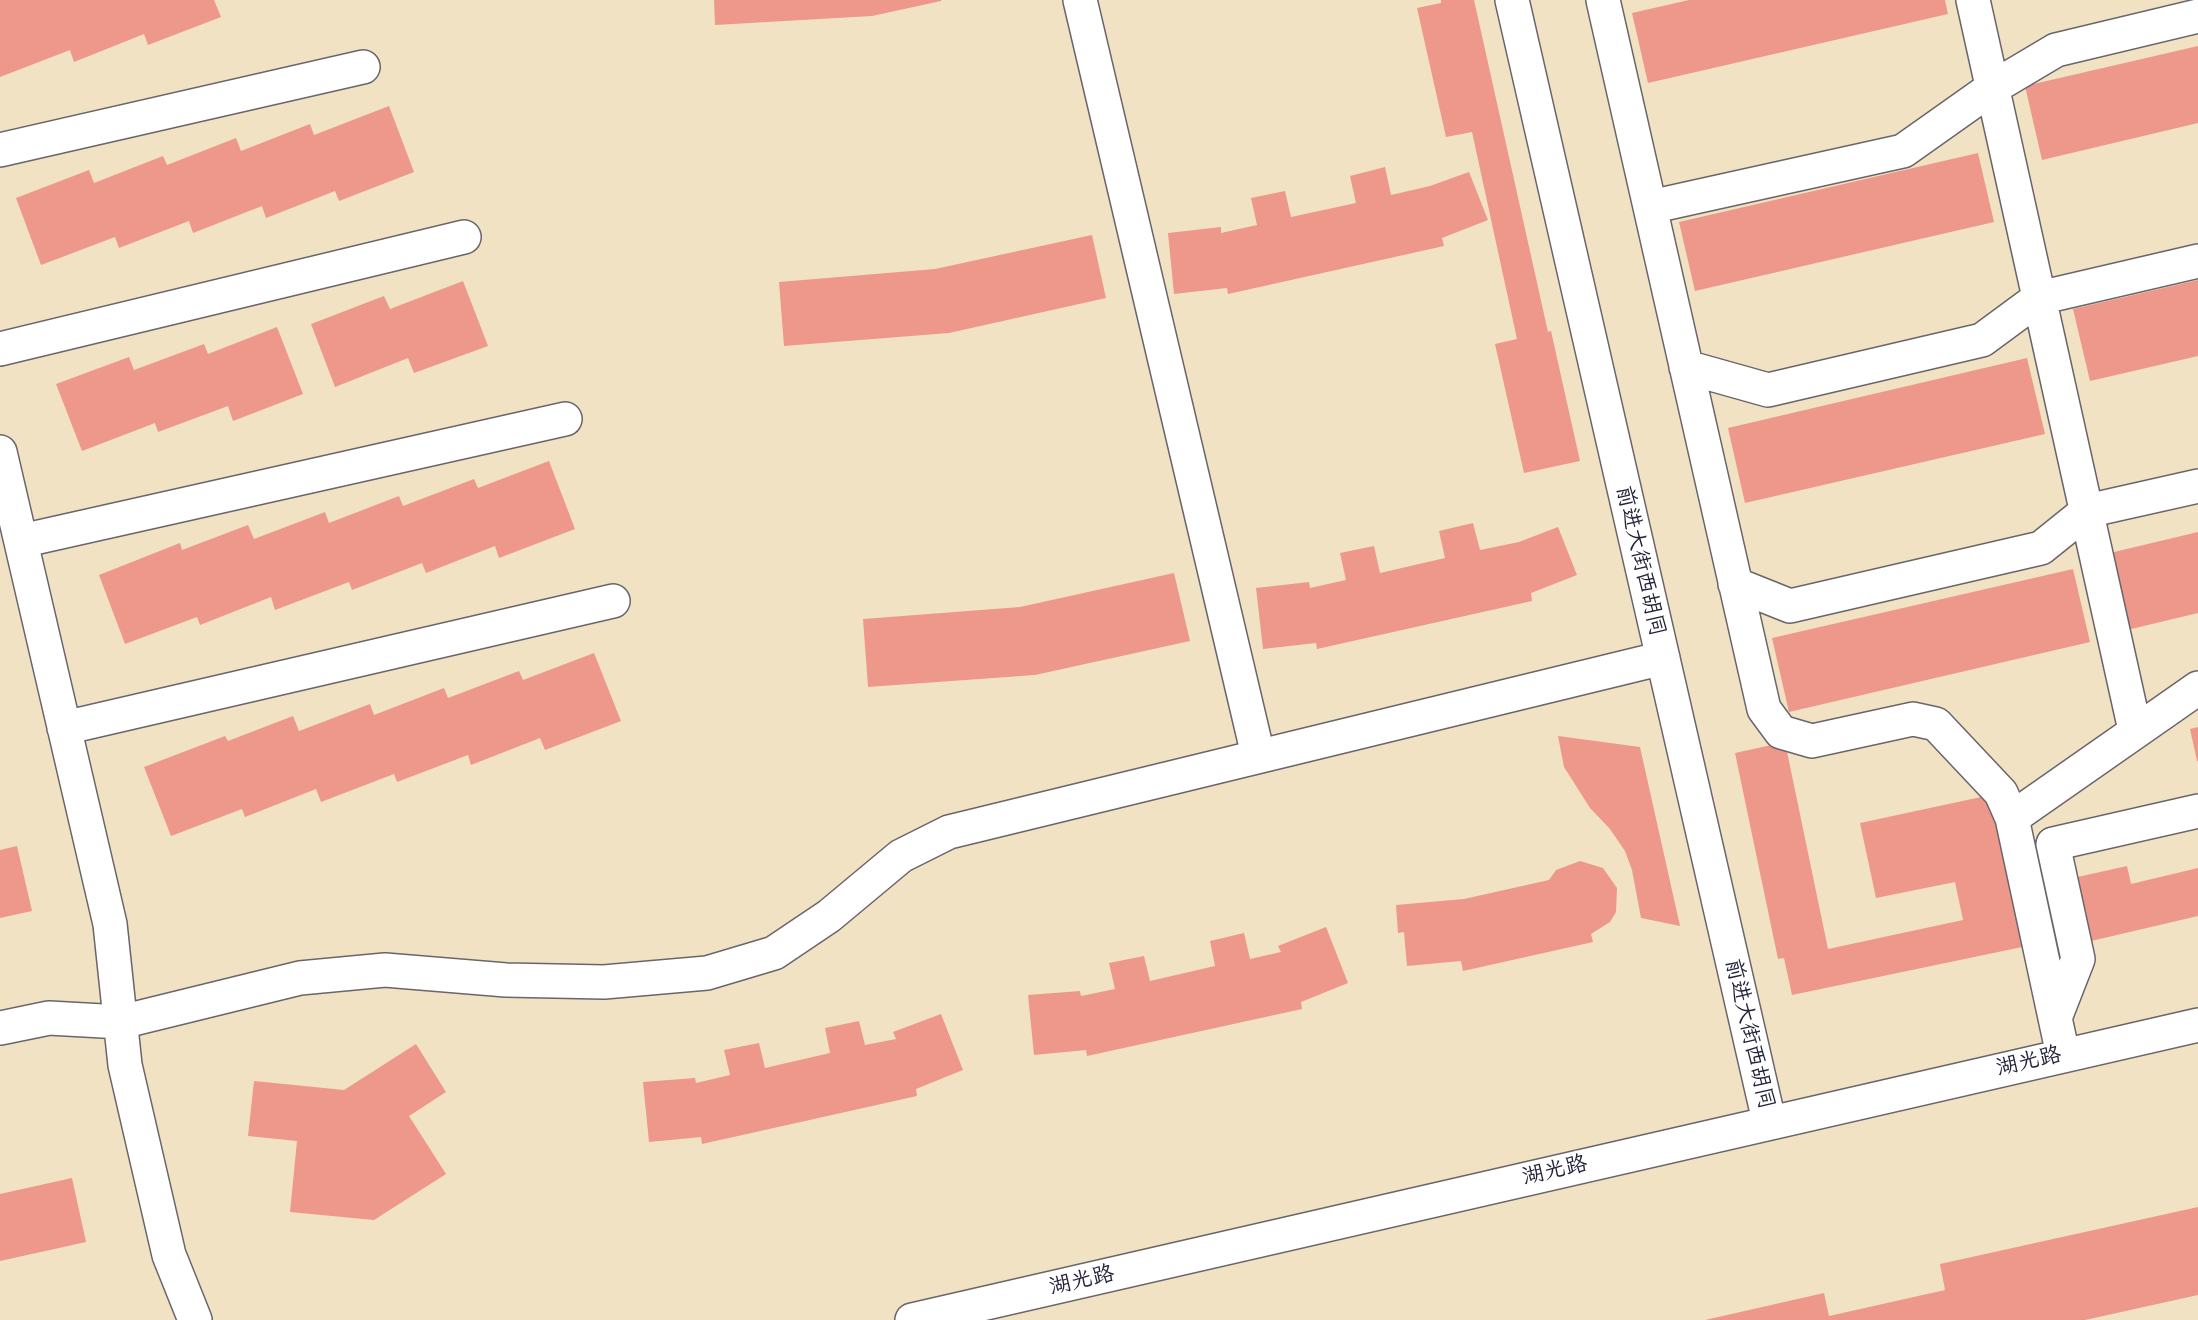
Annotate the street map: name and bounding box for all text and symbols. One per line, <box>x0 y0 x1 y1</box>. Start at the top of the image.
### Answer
street label: 前进大街西胡同 <box>1610 483 1670 639</box>
street label: 前进大街西胡同 <box>1719 956 1779 1112</box>
street label: 湖光路 <box>1994 1042 2064 1082</box>
street label: 湖光路 <box>1520 1151 1590 1191</box>
street label: 湖光路 <box>1047 1261 1117 1301</box>

